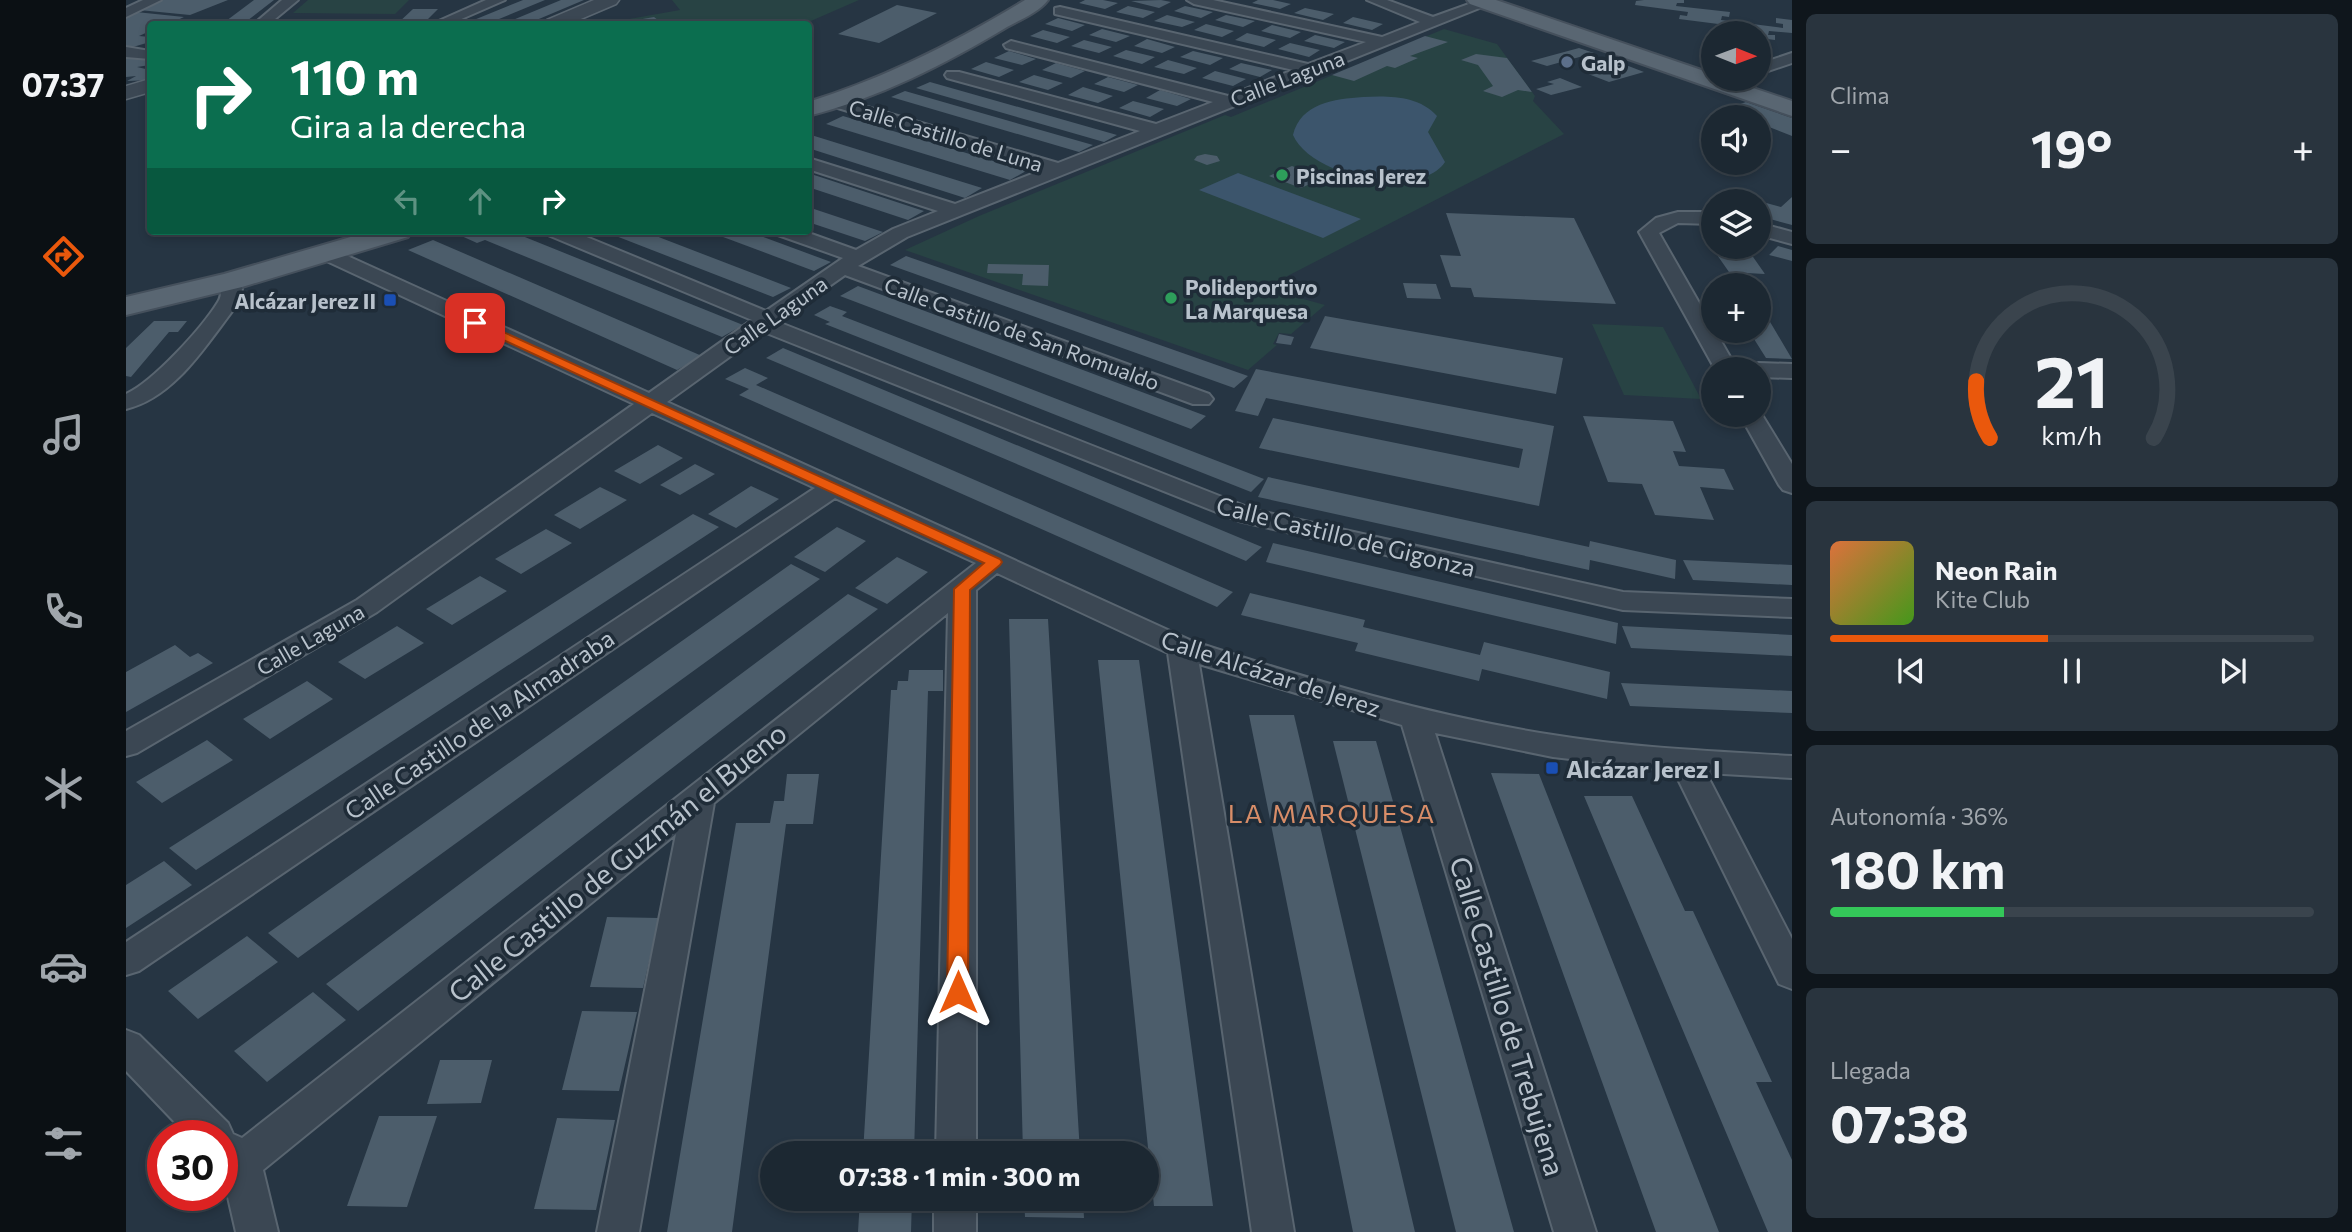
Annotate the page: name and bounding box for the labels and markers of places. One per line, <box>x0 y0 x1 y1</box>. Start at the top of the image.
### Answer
place label: Galp <box>1581 50 1626 75</box>
marker: Galp <box>1559 54 1575 70</box>
place label: Piscinas Jerez <box>1296 163 1426 188</box>
marker: Piscinas Jerez <box>1274 167 1290 183</box>
place label: Polideportivo La Marquesa <box>1185 274 1318 323</box>
place label: Alcázar Jerez II <box>234 288 376 313</box>
marker: Polideportivo La Marquesa <box>1163 290 1179 306</box>
marker: Alcázar Jerez II <box>382 292 398 308</box>
pin <box>445 293 505 353</box>
place label: Alcázar Jerez I <box>1566 754 1720 783</box>
marker: Alcázar Jerez I <box>1544 760 1560 776</box>

